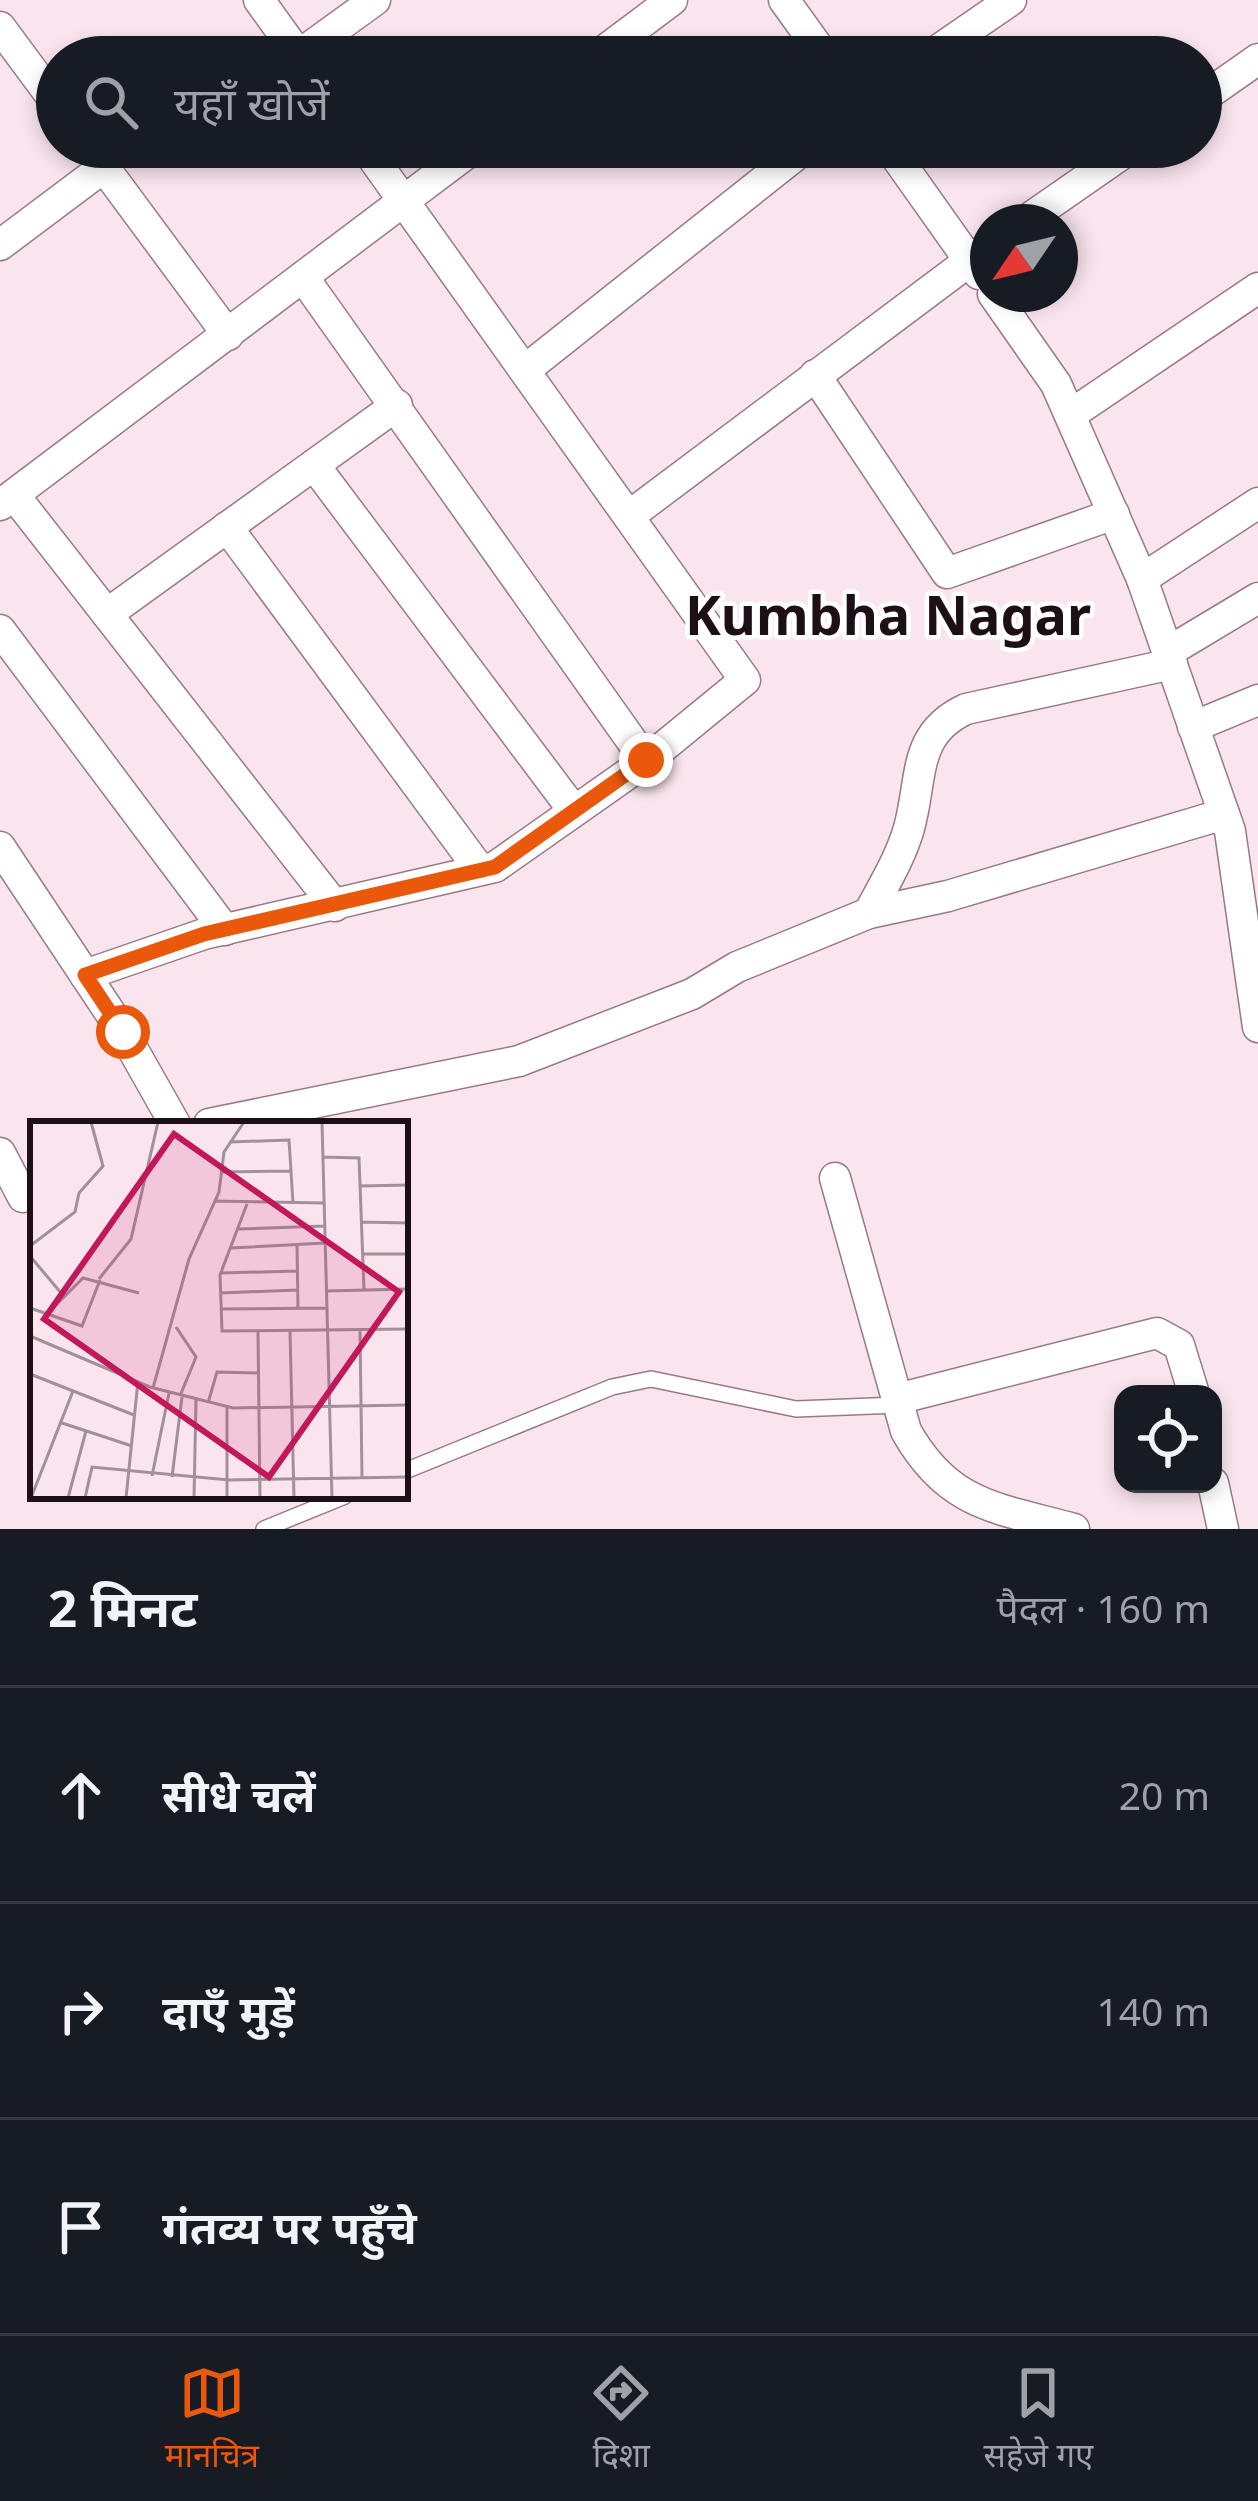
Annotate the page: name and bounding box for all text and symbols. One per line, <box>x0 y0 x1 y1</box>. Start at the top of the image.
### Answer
search box <box>36 36 1222 168</box>
icon: search <box>78 69 144 135</box>
text: यहाँ खोजें <box>174 72 329 133</box>
north arrow <box>970 204 1078 312</box>
district label: Kumbha Nagar <box>685 577 1091 651</box>
route end <box>619 733 673 787</box>
route start <box>96 1005 150 1059</box>
inset map <box>30 1121 408 1499</box>
map controls <box>1114 1385 1222 1493</box>
button: locate <box>1114 1385 1222 1493</box>
text: 2 मिनट <box>48 1572 197 1642</box>
text: पैदल · 160 m <box>996 1581 1210 1634</box>
icon: ahead <box>48 1762 114 1828</box>
text: सीधे चलें <box>162 1764 316 1825</box>
text: 20 m <box>1119 1768 1210 1821</box>
icon: right <box>48 1978 114 2044</box>
text: दाएँ मुड़ें <box>162 1980 295 2041</box>
text: 140 m <box>1096 1984 1210 2037</box>
icon: arrive <box>48 2194 114 2260</box>
text: गंतव्य पर पहुँचे <box>162 2196 417 2257</box>
tab: मानचित्र <box>165 2360 259 2477</box>
tab: दिशा <box>588 2360 654 2477</box>
tab: सहेजे गए <box>984 2360 1093 2477</box>

